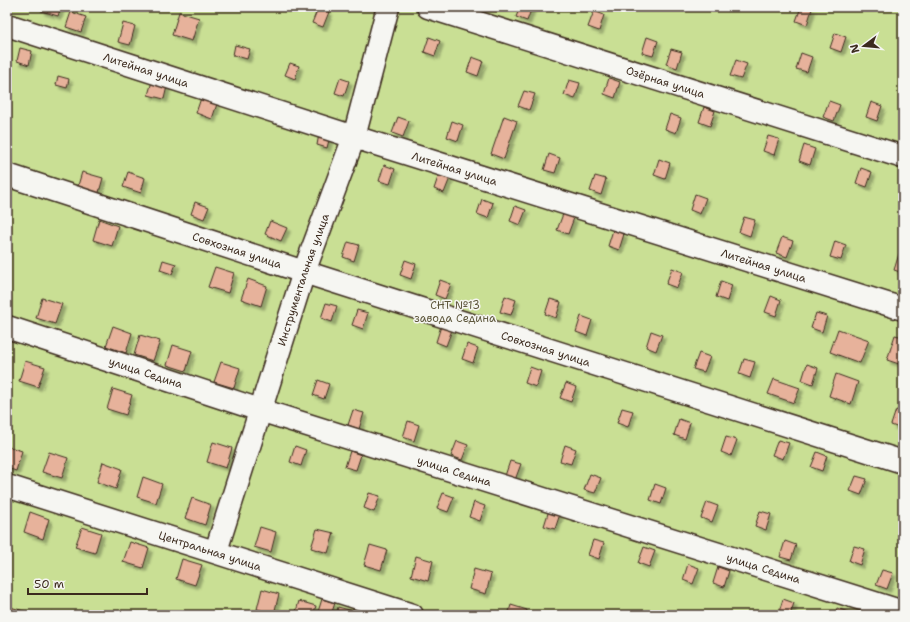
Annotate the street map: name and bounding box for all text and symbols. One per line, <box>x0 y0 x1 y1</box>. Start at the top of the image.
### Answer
north arrow <box>844 26 884 66</box>
text: N <box>846 42 863 55</box>
street label: Литейная улица <box>101 50 190 91</box>
street label: Озёрная улица <box>624 63 707 102</box>
street label: Литейная улица <box>410 149 499 189</box>
street label: Инструментальная улица <box>274 211 333 348</box>
street label: Совхозная улица <box>190 229 284 272</box>
street label: Литейная улица <box>719 245 808 286</box>
park label: СНТ №13 завода Седина <box>414 298 496 326</box>
street label: Совхозная улица <box>499 328 592 370</box>
street label: улица Седина <box>107 354 184 392</box>
street label: улица Седина <box>415 453 493 490</box>
street label: Центральная улица <box>156 528 263 575</box>
street label: улица Седина <box>724 550 802 587</box>
scale bar <box>28 570 147 596</box>
text: 50 m <box>34 576 64 592</box>

